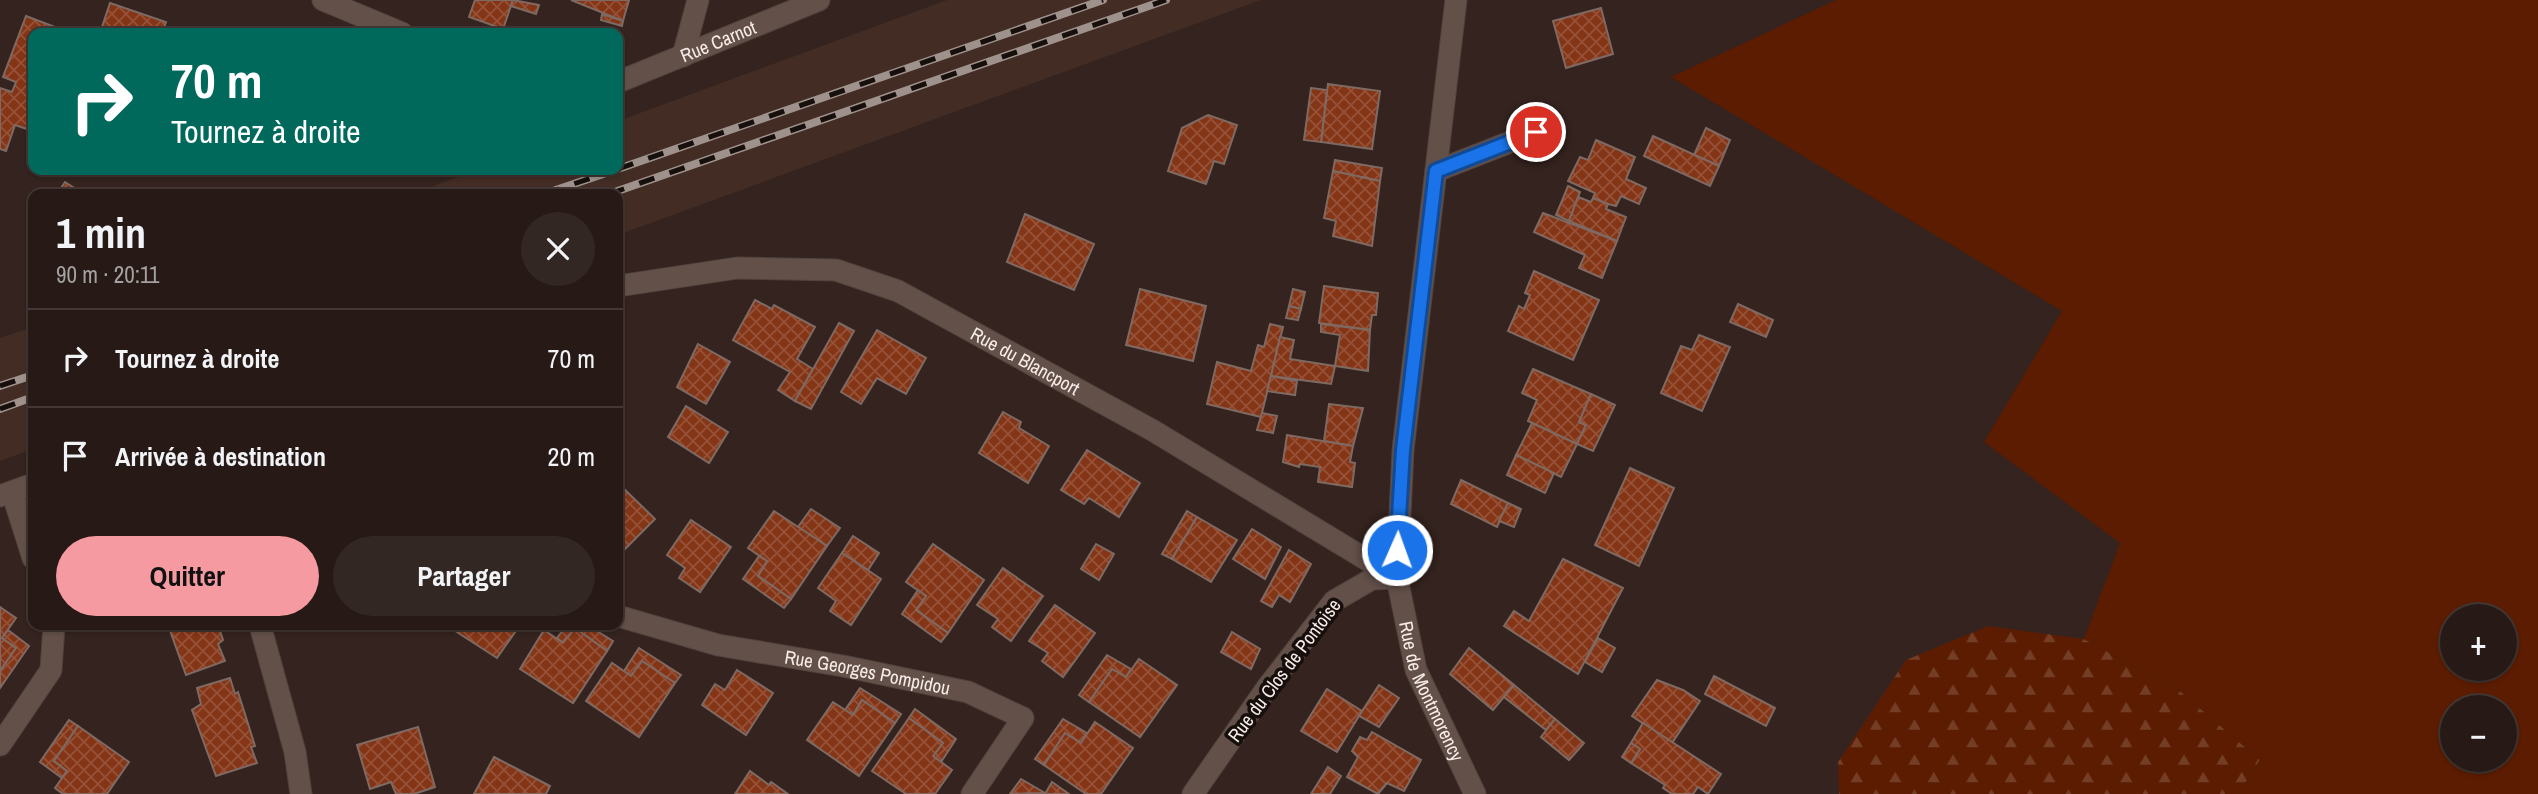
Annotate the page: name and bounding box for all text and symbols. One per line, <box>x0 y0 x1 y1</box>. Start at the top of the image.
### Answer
street label: Rue Carnot <box>676 14 760 68</box>
text: 70 m <box>171 47 263 113</box>
icon: right <box>56 56 147 147</box>
pin <box>1506 102 1566 162</box>
text: Tournez à droite <box>171 110 361 153</box>
icon: arrive <box>1517 113 1555 151</box>
text: 1 min <box>56 205 146 261</box>
button: close <box>521 212 595 286</box>
text: 90 m · 20:11 <box>56 259 159 290</box>
street label: Rue du Blancport <box>966 320 1085 401</box>
icon: right <box>56 339 94 377</box>
text: Tournez à droite <box>115 341 279 376</box>
text: 70 m <box>548 341 595 376</box>
icon: arrive <box>56 437 94 475</box>
text: Arrivée à destination <box>115 439 326 474</box>
text: 20 m <box>548 439 595 474</box>
position arrow <box>1360 513 1434 587</box>
button: Quitter <box>56 536 319 616</box>
button: Partager <box>333 536 595 616</box>
street label: Rue du Clos de Pontoise <box>1221 593 1347 747</box>
map controls <box>2440 604 2517 772</box>
button: + <box>2440 604 2517 681</box>
street label: Rue de Montmorency <box>1393 619 1471 765</box>
street label: Rue Georges Pompidou <box>783 643 953 701</box>
button: − <box>2440 695 2517 772</box>

